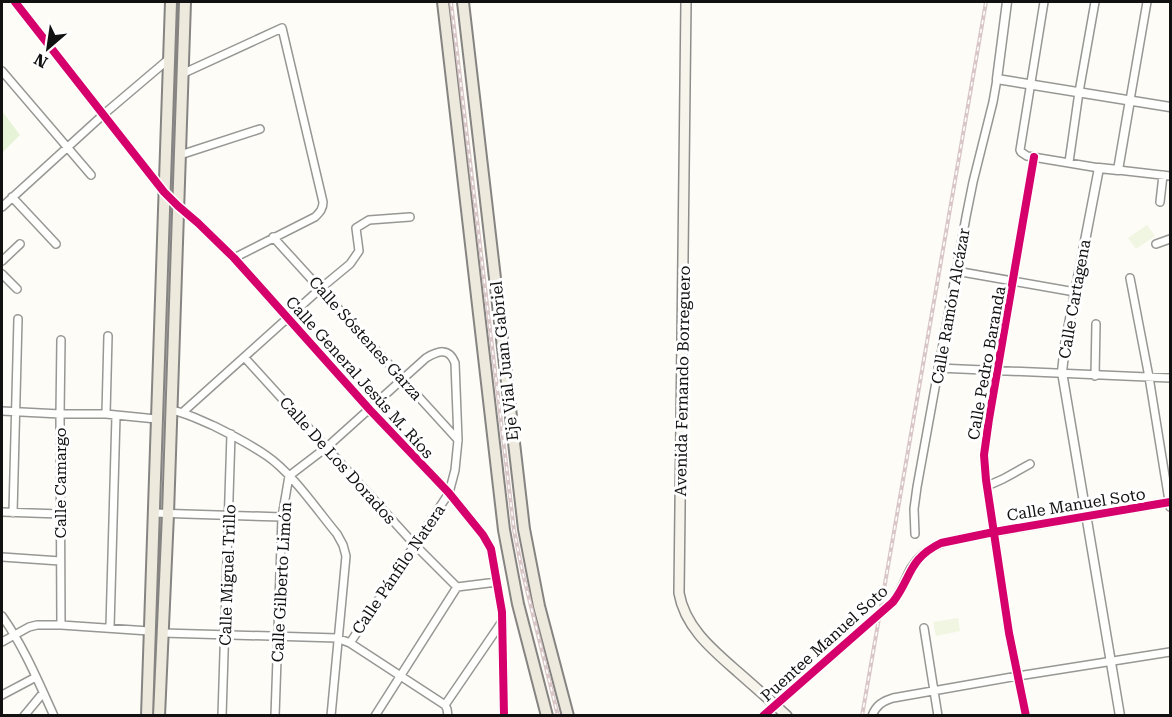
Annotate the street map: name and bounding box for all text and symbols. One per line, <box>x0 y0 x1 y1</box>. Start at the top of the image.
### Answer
north arrow <box>18 18 78 78</box>
text: N <box>31 49 51 72</box>
street label: Calle Ramón Alcázar <box>927 226 974 386</box>
street label: Calle Cartagena <box>1055 238 1094 360</box>
street label: Avenida Fernando Borreguero <box>671 265 694 497</box>
street label: Calle Sóstenes Garza <box>305 273 426 404</box>
street label: Eje Vial Juan Gabriel <box>487 280 522 442</box>
street label: Calle Pedro Baranda <box>964 284 1009 441</box>
street label: Calle General Jesús M. Ríos <box>282 292 438 463</box>
street label: Calle De Los Dorados <box>276 393 400 528</box>
street label: Calle Camargo <box>51 427 70 539</box>
street label: Calle Manuel Soto <box>1005 484 1147 525</box>
street label: Calle Gilberto Limón <box>268 501 295 663</box>
street label: Calle Pánfilo Natera <box>348 501 449 638</box>
street label: Calle Miguel Trillo <box>216 504 239 646</box>
street label: Puentee Manuel Soto <box>757 581 892 705</box>

